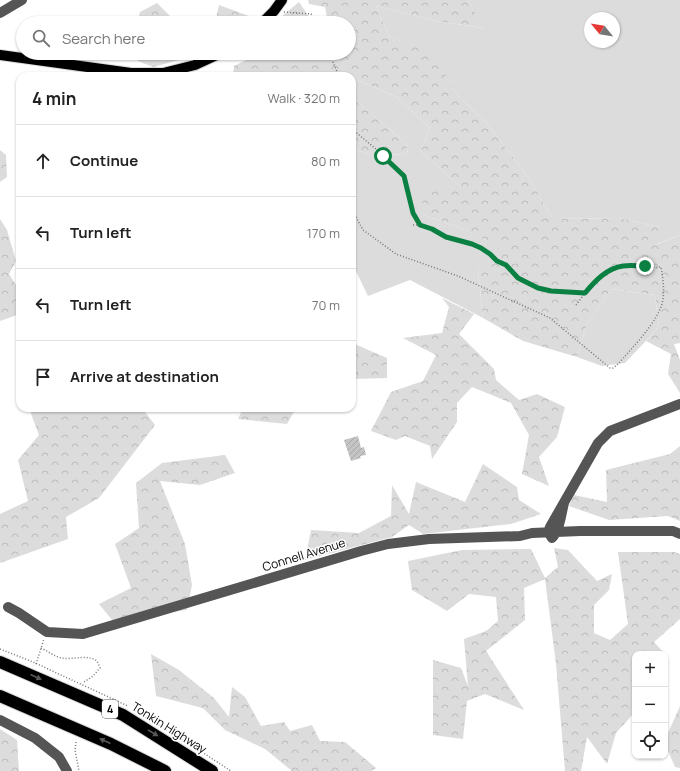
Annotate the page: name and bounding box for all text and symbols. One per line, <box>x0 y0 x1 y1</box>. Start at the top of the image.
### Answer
north arrow <box>584 12 620 48</box>
search box <box>16 16 356 60</box>
icon: search <box>30 27 52 49</box>
text: Search here <box>62 28 145 49</box>
text: 4 min <box>32 87 76 110</box>
text: Walk · 320 m <box>267 89 340 107</box>
route start <box>374 147 392 165</box>
icon: ahead <box>32 150 54 172</box>
text: Continue <box>70 150 138 171</box>
text: 80 m <box>311 152 340 170</box>
icon: left <box>32 222 54 244</box>
text: Turn left <box>70 222 132 243</box>
text: 170 m <box>307 224 340 242</box>
route end <box>636 257 654 275</box>
icon: left <box>32 294 54 316</box>
text: Turn left <box>70 294 132 315</box>
text: 70 m <box>312 296 340 314</box>
icon: arrive <box>32 366 54 388</box>
text: Arrive at destination <box>70 366 219 387</box>
street label: Connell Avenue <box>260 534 347 575</box>
map controls <box>632 651 668 759</box>
button: + <box>632 651 668 687</box>
one-way arrow <box>30 673 42 680</box>
button: − <box>632 687 668 723</box>
street label: Tonkin Highway <box>129 698 211 758</box>
road number: 4 <box>102 700 118 718</box>
button: locate <box>632 723 668 759</box>
one-way arrow <box>147 730 159 737</box>
one-way arrow <box>99 738 111 744</box>

